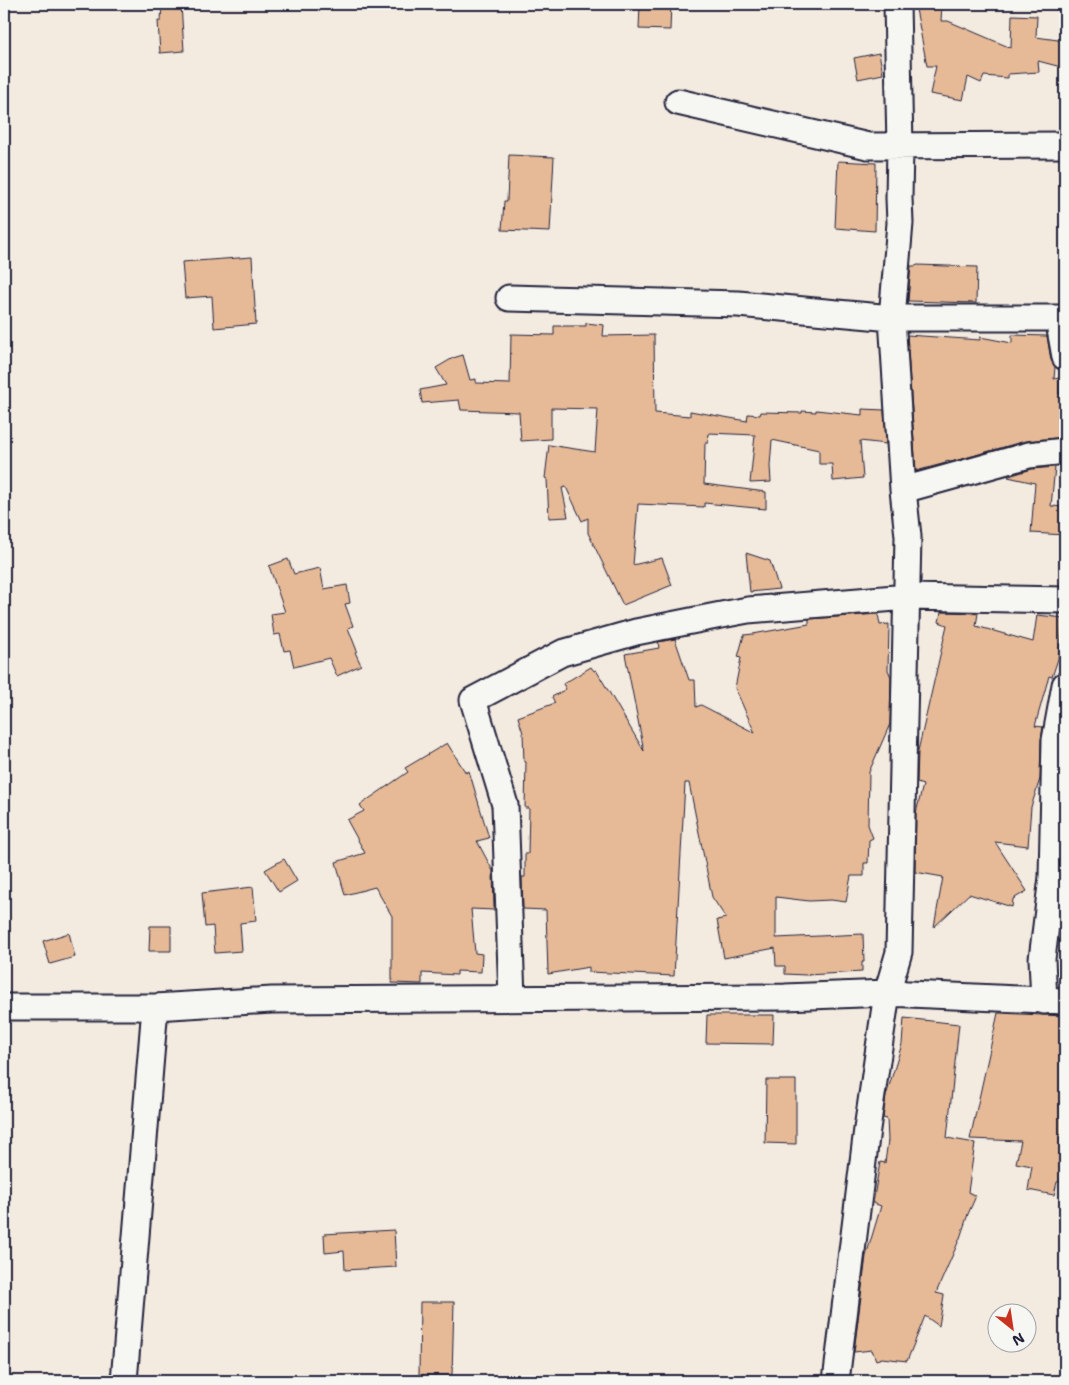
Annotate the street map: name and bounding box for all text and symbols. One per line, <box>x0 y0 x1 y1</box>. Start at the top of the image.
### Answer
north arrow <box>986 1302 1036 1352</box>
text: N <box>1009 1329 1028 1350</box>

